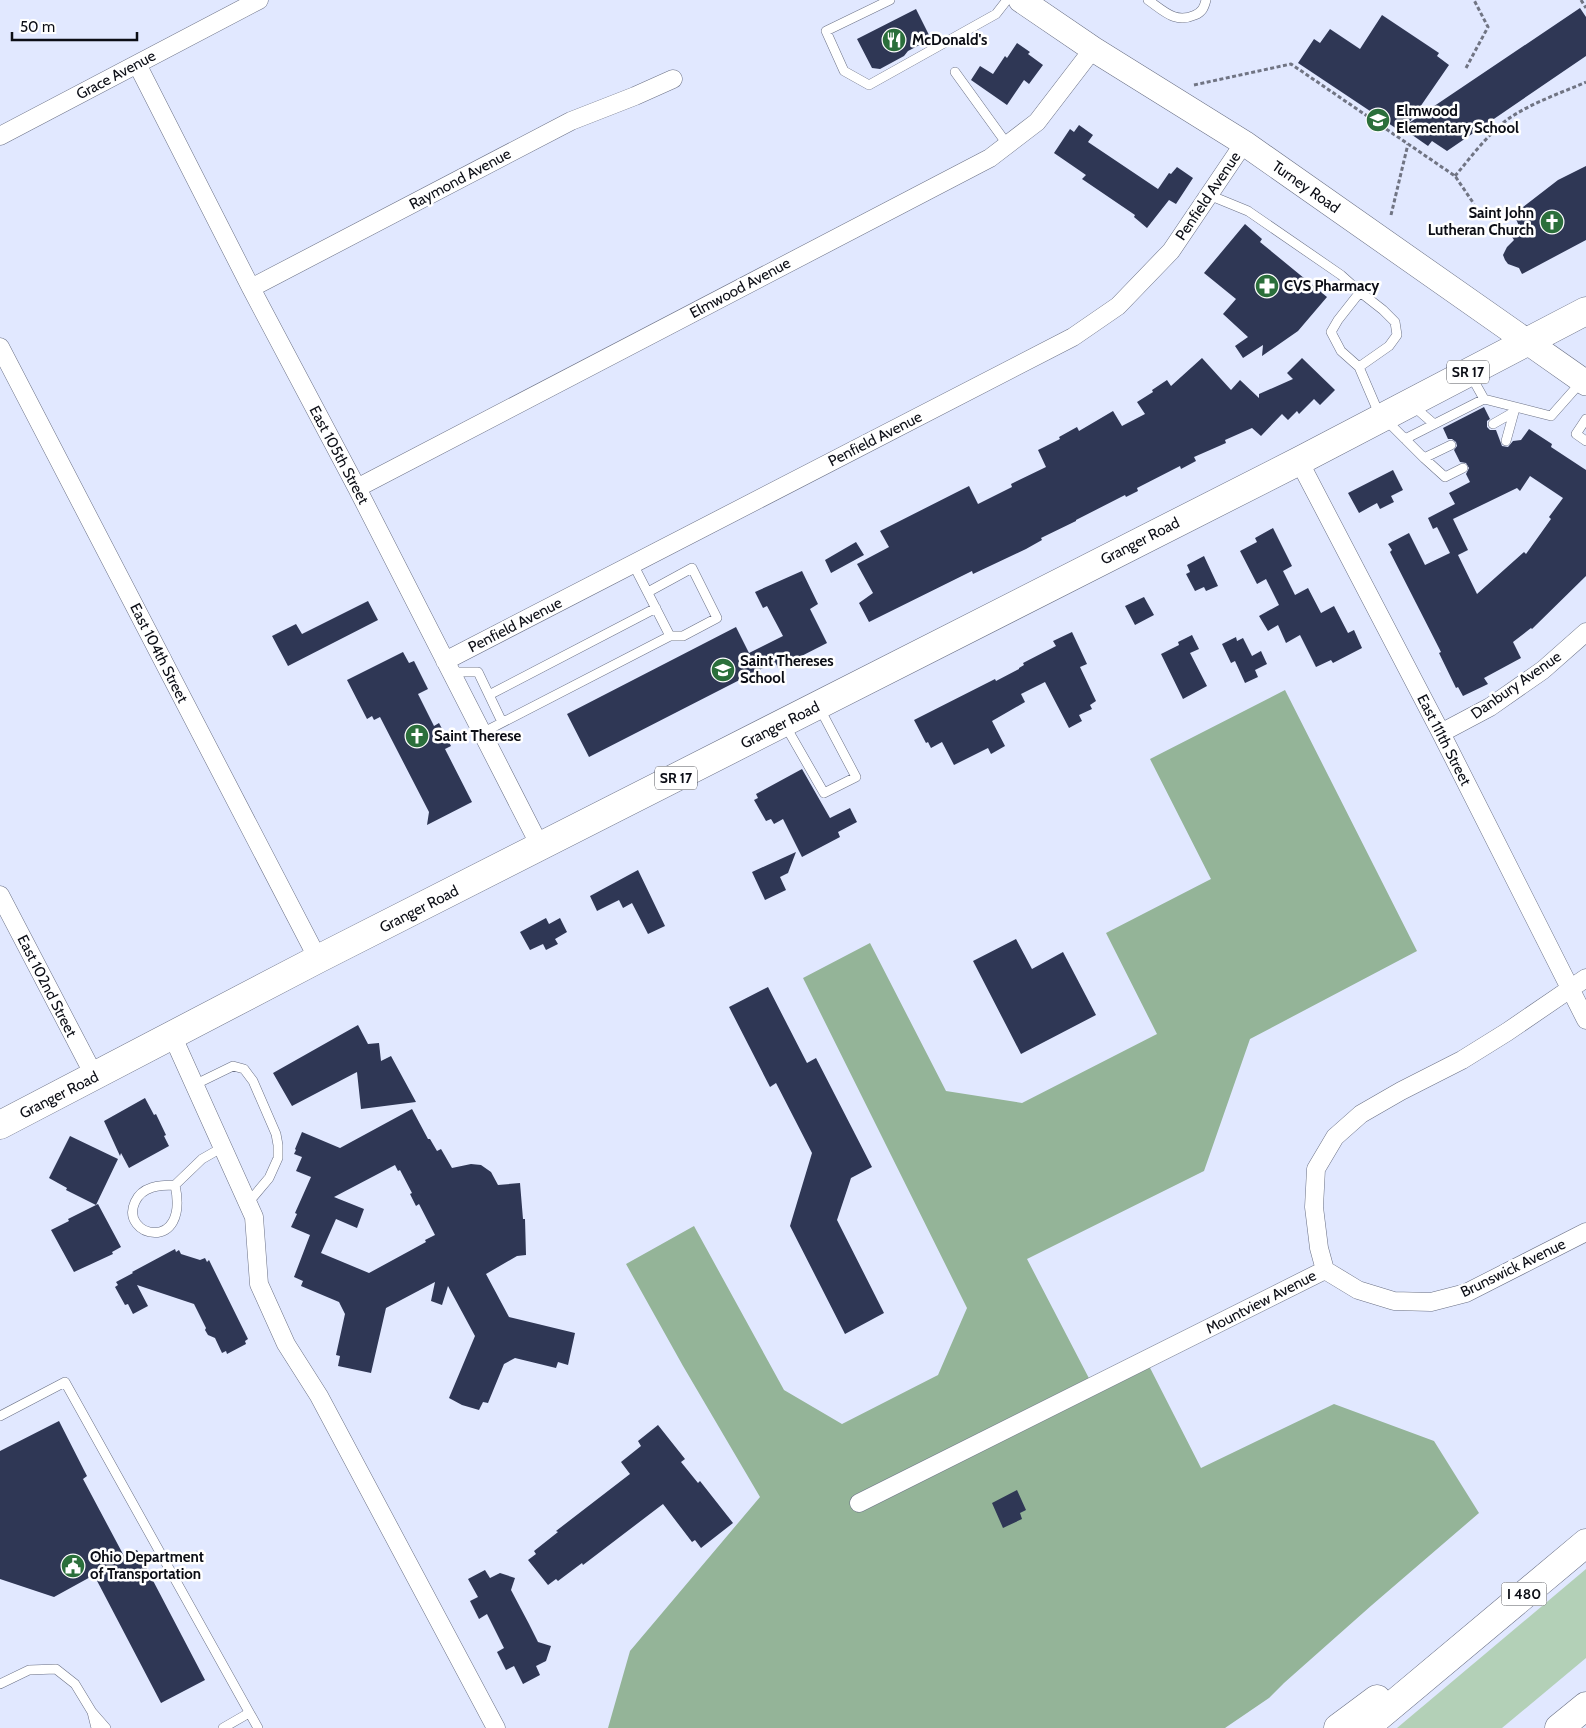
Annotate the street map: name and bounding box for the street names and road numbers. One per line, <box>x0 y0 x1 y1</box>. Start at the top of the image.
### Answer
street label: Grace Avenue <box>73 46 159 103</box>
street label: Raymond Avenue <box>406 144 514 213</box>
street label: Penfield Avenue <box>1172 148 1244 244</box>
street label: Turney Road <box>1269 157 1343 217</box>
street label: Elmwood Avenue <box>687 254 794 322</box>
road number: SR 17 <box>1447 361 1489 384</box>
street label: East 105th Street <box>306 403 372 507</box>
street label: Penfield Avenue <box>825 407 925 470</box>
street label: Granger Road <box>1098 513 1182 569</box>
street label: Penfield Avenue <box>465 593 565 656</box>
street label: East 104th Street <box>126 600 192 706</box>
street label: Danbury Avenue <box>1467 647 1565 723</box>
street label: East 111th Street <box>1413 691 1475 789</box>
street label: Granger Road <box>738 697 822 753</box>
road number: SR 17 <box>655 766 697 790</box>
street label: Granger Road <box>377 881 461 937</box>
street label: East 102nd Street <box>14 932 80 1040</box>
street label: Granger Road <box>17 1067 101 1123</box>
street label: Brunswick Avenue <box>1458 1235 1569 1301</box>
street label: Mountview Avenue <box>1203 1266 1319 1338</box>
road number: I 480 <box>1502 1582 1546 1606</box>

